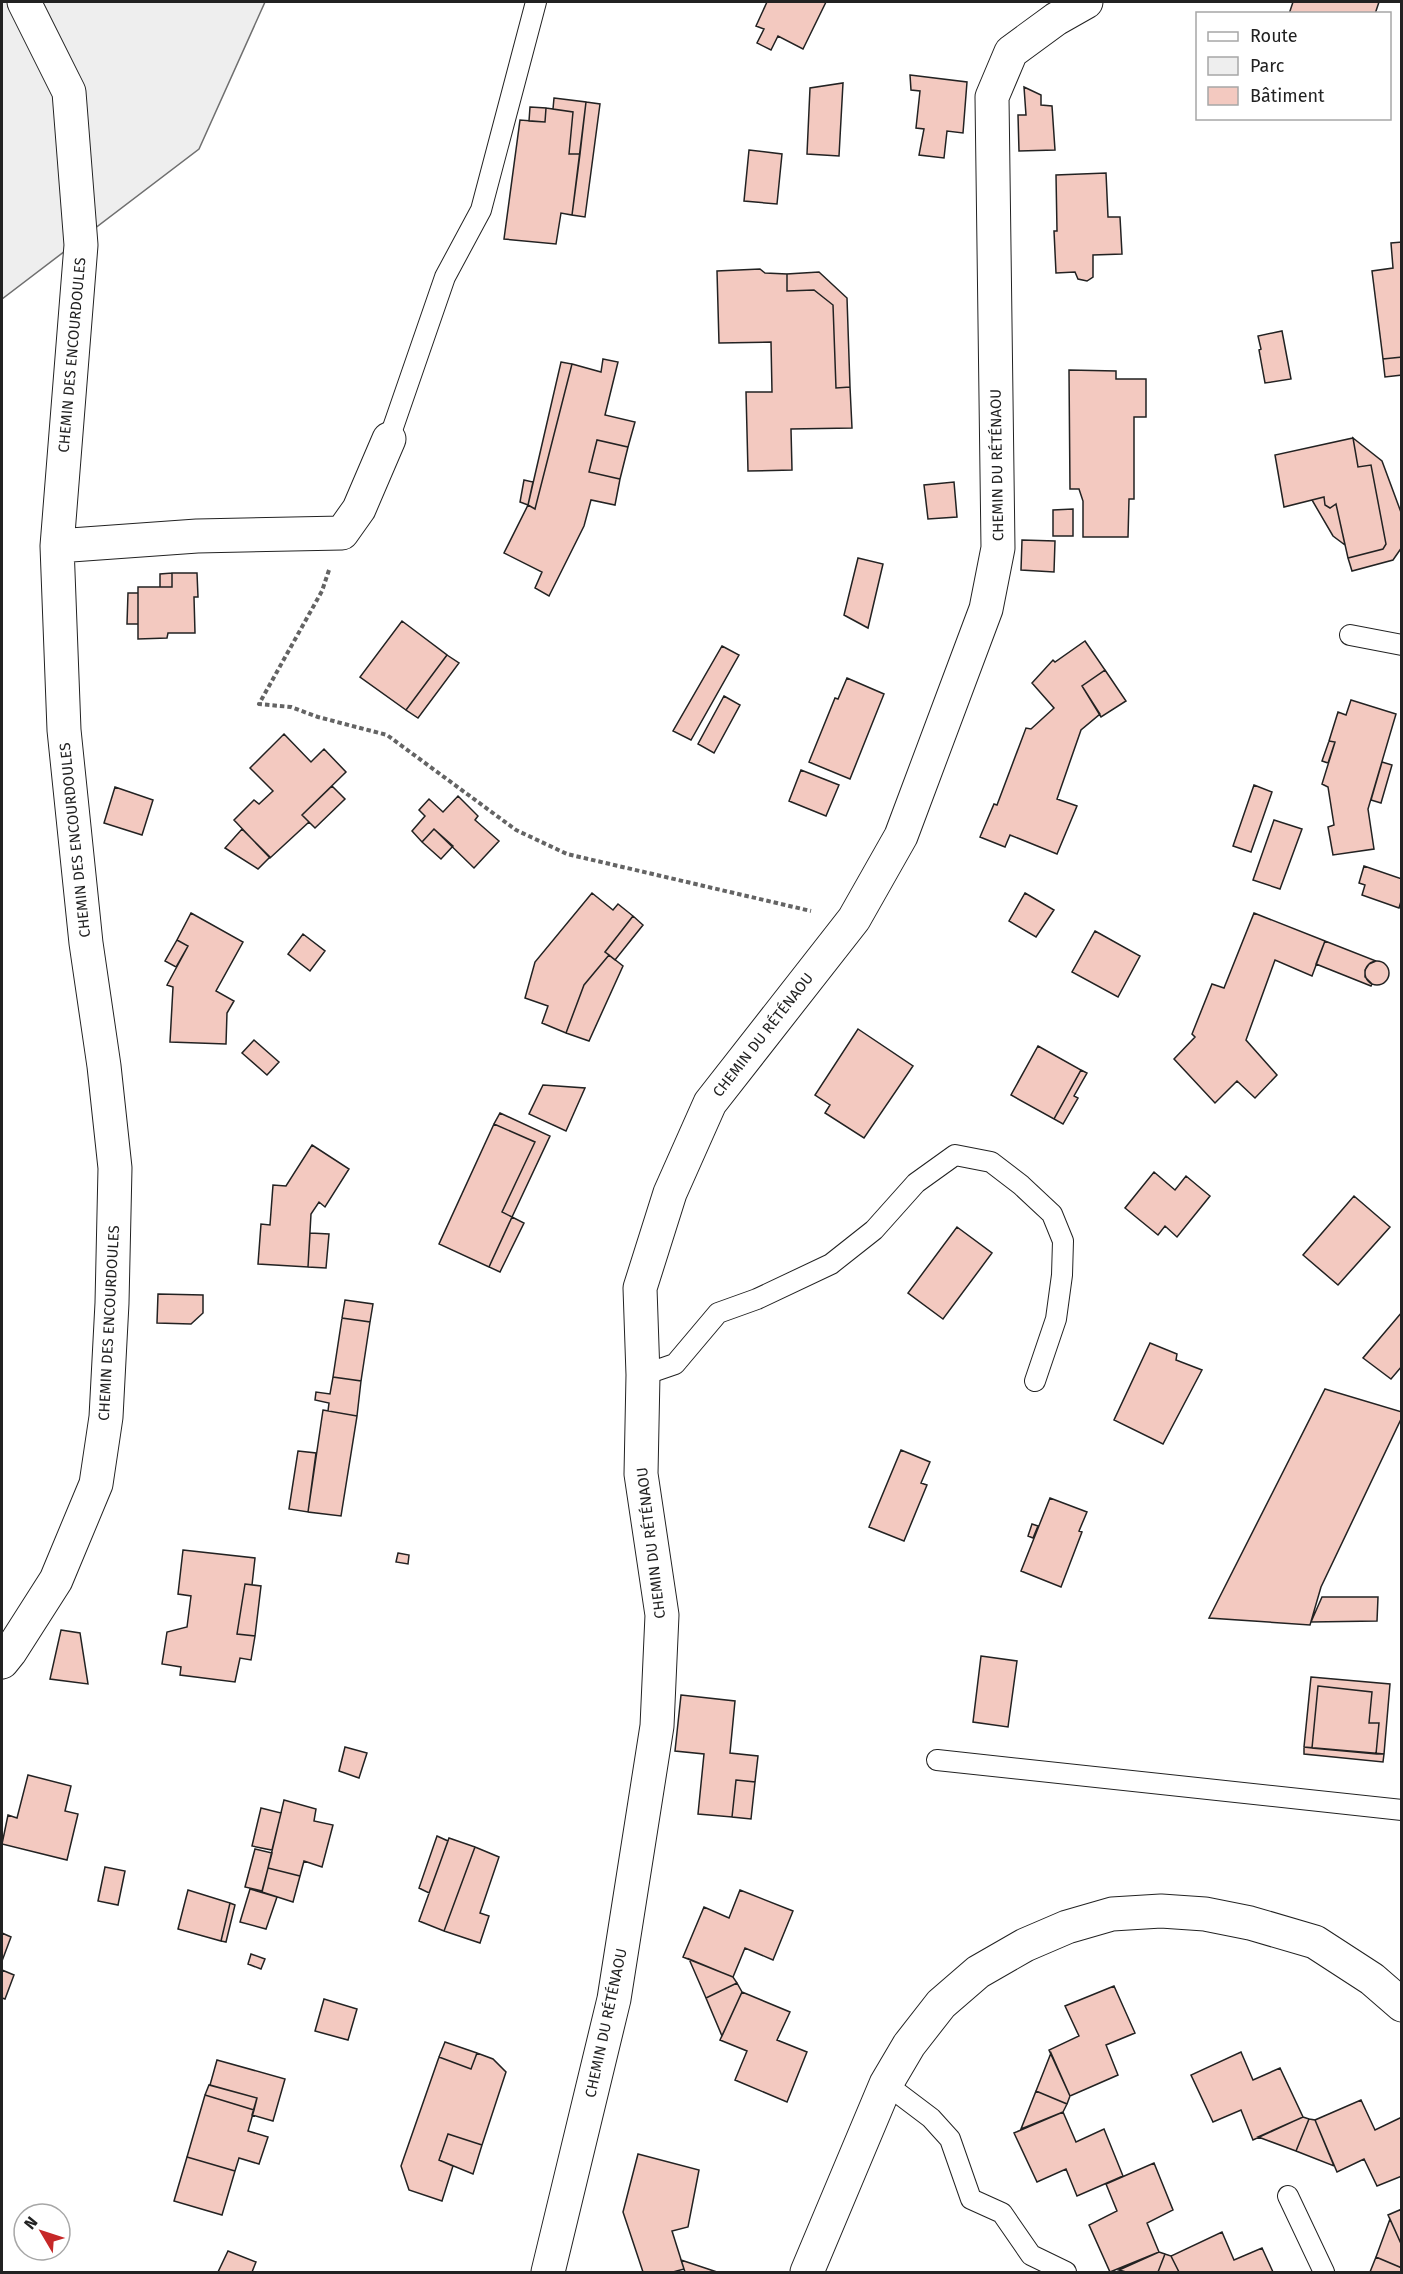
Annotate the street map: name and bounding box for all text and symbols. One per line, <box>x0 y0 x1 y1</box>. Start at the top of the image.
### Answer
legend <box>1196 12 1391 120</box>
text: Route <box>1250 25 1298 47</box>
text: Parc <box>1250 55 1285 77</box>
text: Bâtiment <box>1250 85 1325 107</box>
street label: CHEMIN DES ENCOURDOULES <box>54 257 90 453</box>
street label: CHEMIN DU RÉTÉNAOU <box>987 389 1007 541</box>
street label: CHEMIN DES ENCOURDOULES <box>56 742 94 938</box>
street label: CHEMIN DU RÉTÉNAOU <box>709 969 817 1101</box>
street label: CHEMIN DES ENCOURDOULES <box>95 1225 123 1421</box>
street label: CHEMIN DU RÉTÉNAOU <box>633 1466 669 1620</box>
street label: CHEMIN DU RÉTÉNAOU <box>581 1947 631 2099</box>
north arrow <box>12 2202 72 2262</box>
text: N <box>20 2213 41 2233</box>

